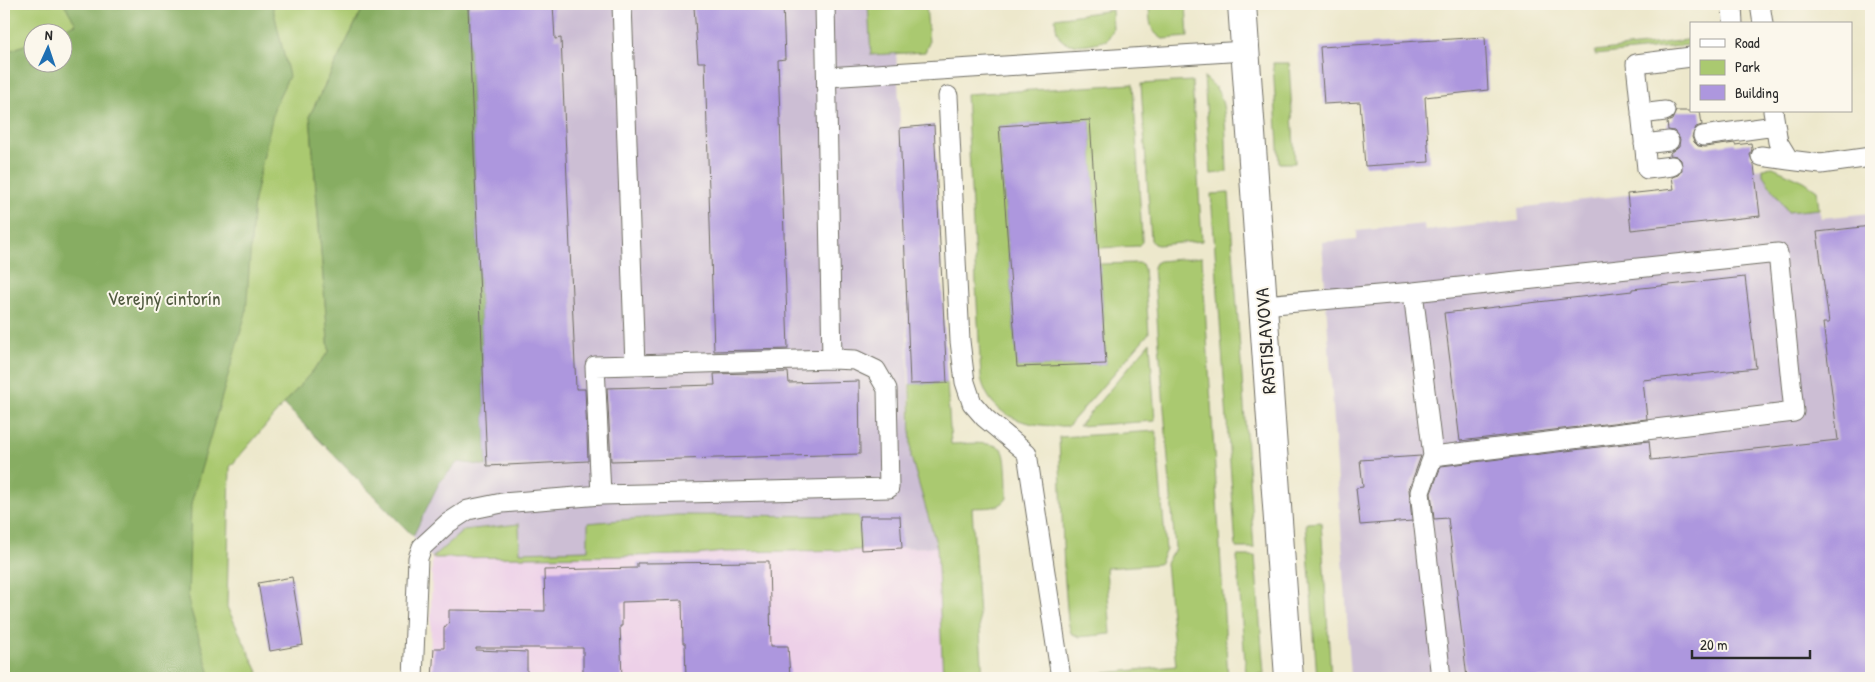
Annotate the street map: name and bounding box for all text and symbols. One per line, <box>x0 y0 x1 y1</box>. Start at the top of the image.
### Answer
north arrow <box>22 22 72 72</box>
legend <box>1690 22 1852 112</box>
text: N <box>44 25 53 44</box>
text: Road <box>1735 32 1760 53</box>
text: Park <box>1735 56 1760 77</box>
text: Building <box>1735 82 1779 103</box>
park label: Verejný cintorín <box>107 285 221 311</box>
street label: RASTISLAVOVA <box>1248 287 1282 395</box>
scale bar <box>1692 627 1810 659</box>
text: 20 m <box>1700 634 1727 655</box>

